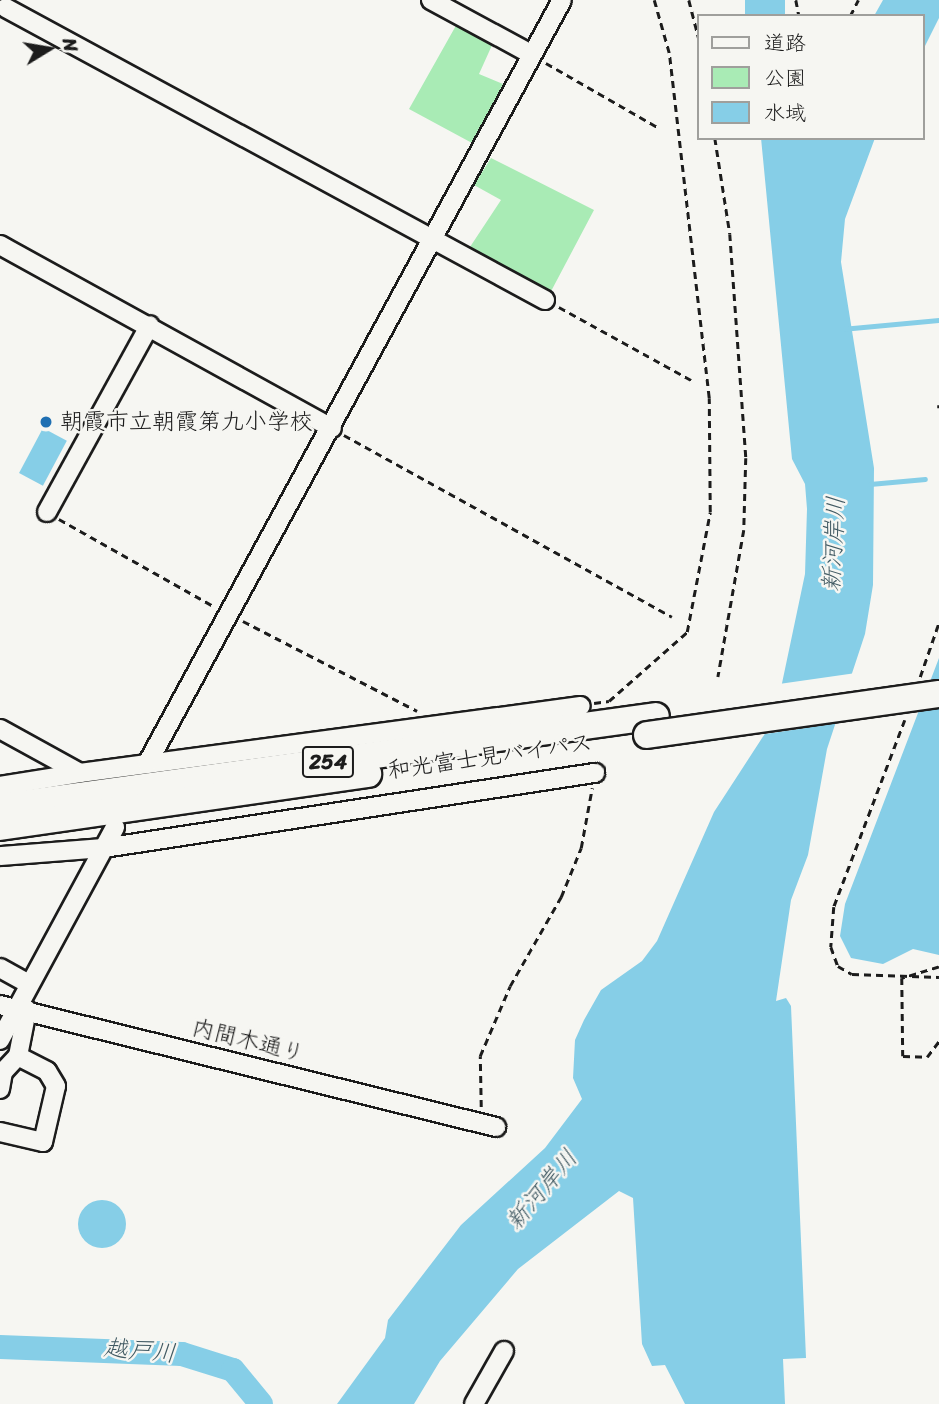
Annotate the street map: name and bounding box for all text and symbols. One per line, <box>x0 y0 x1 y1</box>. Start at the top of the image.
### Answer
north arrow <box>14 14 84 84</box>
legend <box>698 14 925 140</box>
text: 道路 <box>764 24 806 62</box>
text: N <box>53 35 88 55</box>
text: 公園 <box>764 59 806 97</box>
text: 水域 <box>764 94 806 132</box>
place label: 朝霞市立朝霞第九小学校 <box>60 408 313 436</box>
marker: 朝霞市立朝霞第九小学校 <box>38 414 54 430</box>
water label: 新河岸川 <box>817 495 851 593</box>
street label: 和光富士見バイパス <box>386 729 594 785</box>
road number: 254 <box>302 744 354 780</box>
street label: 内間木通り <box>189 1014 307 1068</box>
water label: 新河岸川 <box>500 1144 584 1236</box>
water label: 越戸川 <box>103 1334 177 1368</box>

